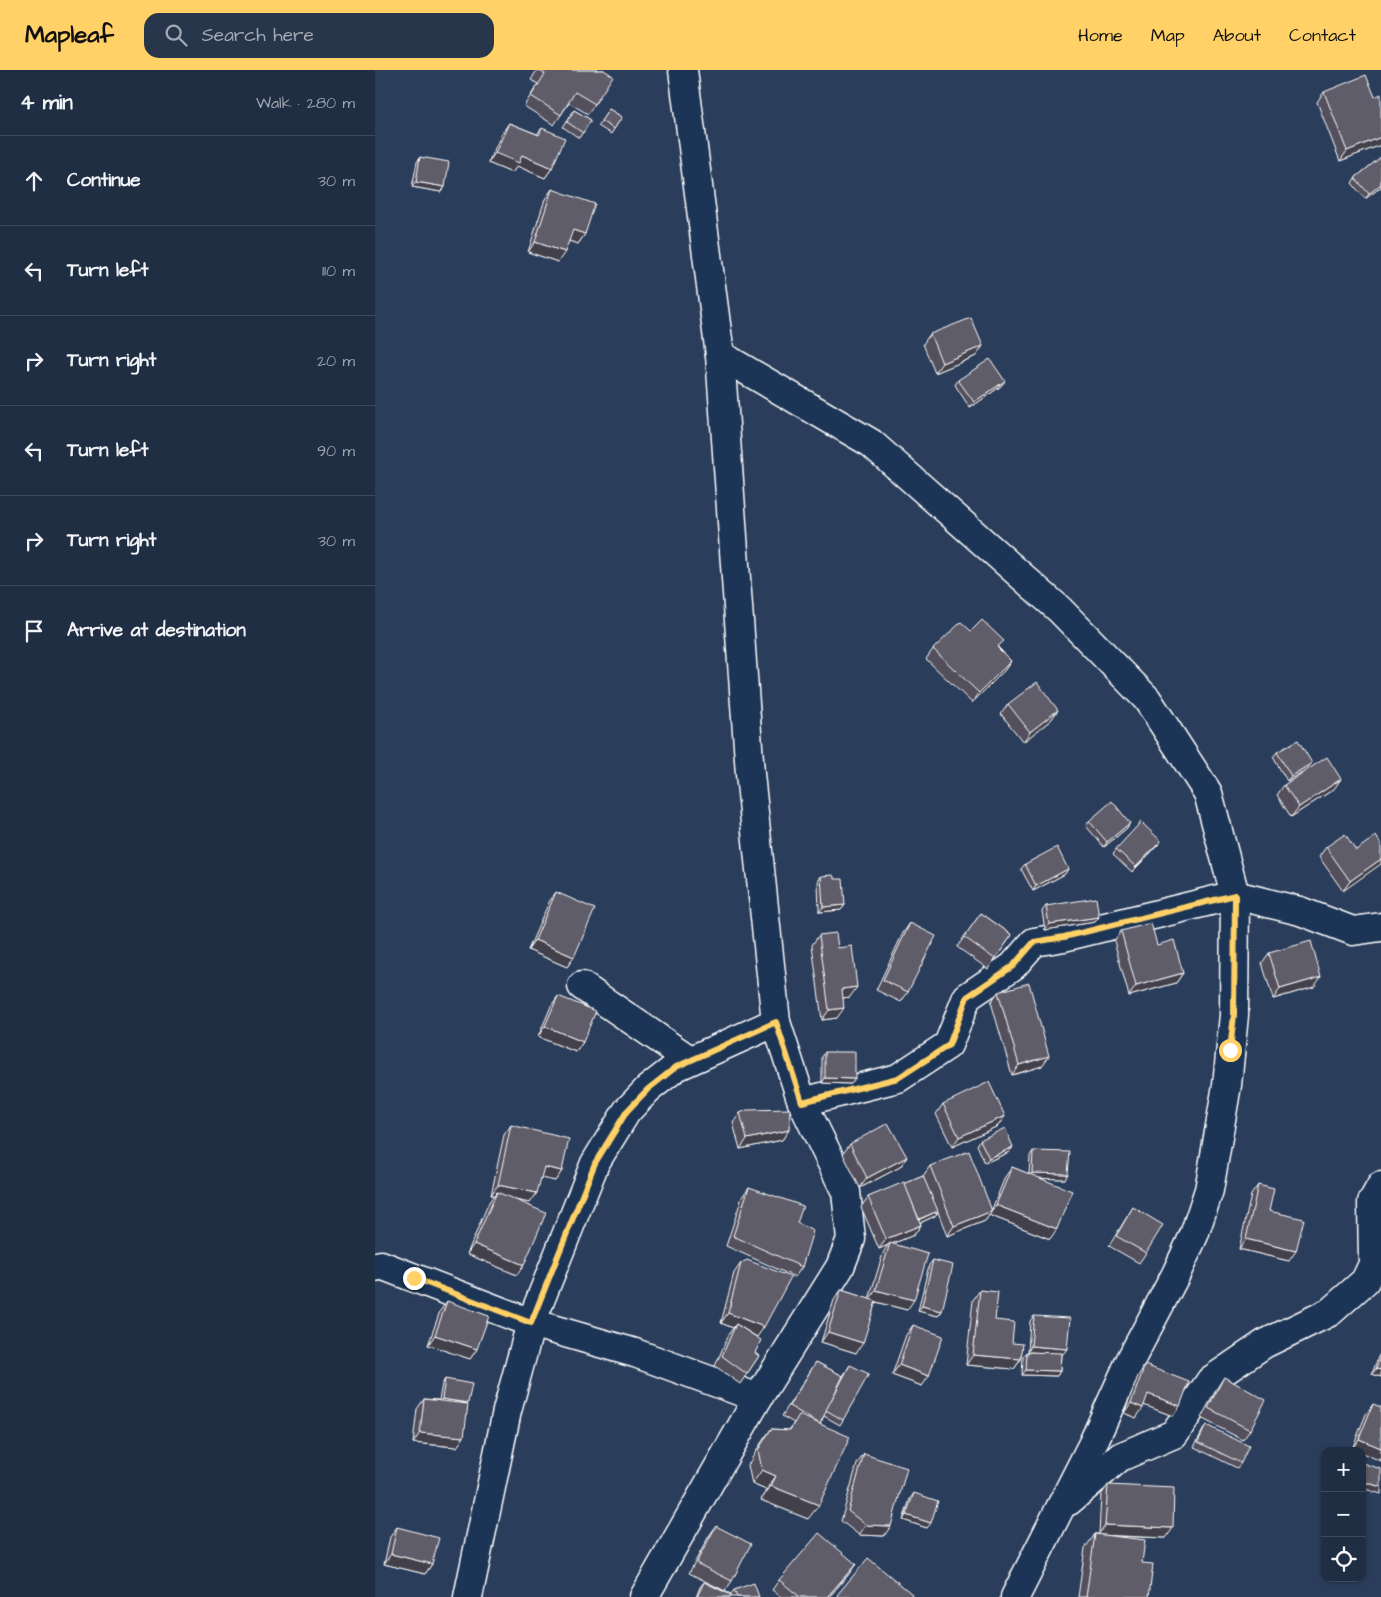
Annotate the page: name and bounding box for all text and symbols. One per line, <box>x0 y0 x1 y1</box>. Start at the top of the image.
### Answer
search box <box>144 13 494 58</box>
text: Mapleaf <box>25 18 114 52</box>
icon: search <box>162 21 190 49</box>
text: Search here <box>202 22 314 49</box>
text: Home <box>1078 23 1123 48</box>
text: Map <box>1151 23 1185 48</box>
text: About <box>1213 23 1261 48</box>
text: Contact <box>1289 23 1356 48</box>
text: 4 min <box>20 88 73 117</box>
text: Walk · 280 m <box>256 92 355 114</box>
icon: ahead <box>20 167 48 195</box>
text: Continue <box>67 167 141 194</box>
text: 30 m <box>318 170 355 192</box>
icon: left <box>20 257 48 285</box>
text: Turn left <box>67 257 148 284</box>
text: 110 m <box>322 260 355 282</box>
icon: right <box>20 347 48 375</box>
text: Turn right <box>67 347 156 374</box>
text: 20 m <box>317 350 355 372</box>
icon: left <box>20 437 48 465</box>
text: Turn left <box>67 437 148 464</box>
text: 90 m <box>317 440 355 462</box>
icon: right <box>20 527 48 555</box>
text: Turn right <box>67 527 156 554</box>
text: 30 m <box>318 530 355 552</box>
icon: arrive <box>20 617 48 645</box>
text: Arrive at destination <box>67 617 246 644</box>
route start <box>1219 1039 1242 1062</box>
route end <box>403 1267 426 1290</box>
map controls <box>1321 1447 1366 1582</box>
button: + <box>1321 1447 1366 1492</box>
button: − <box>1321 1492 1366 1537</box>
button: locate <box>1321 1537 1366 1582</box>

